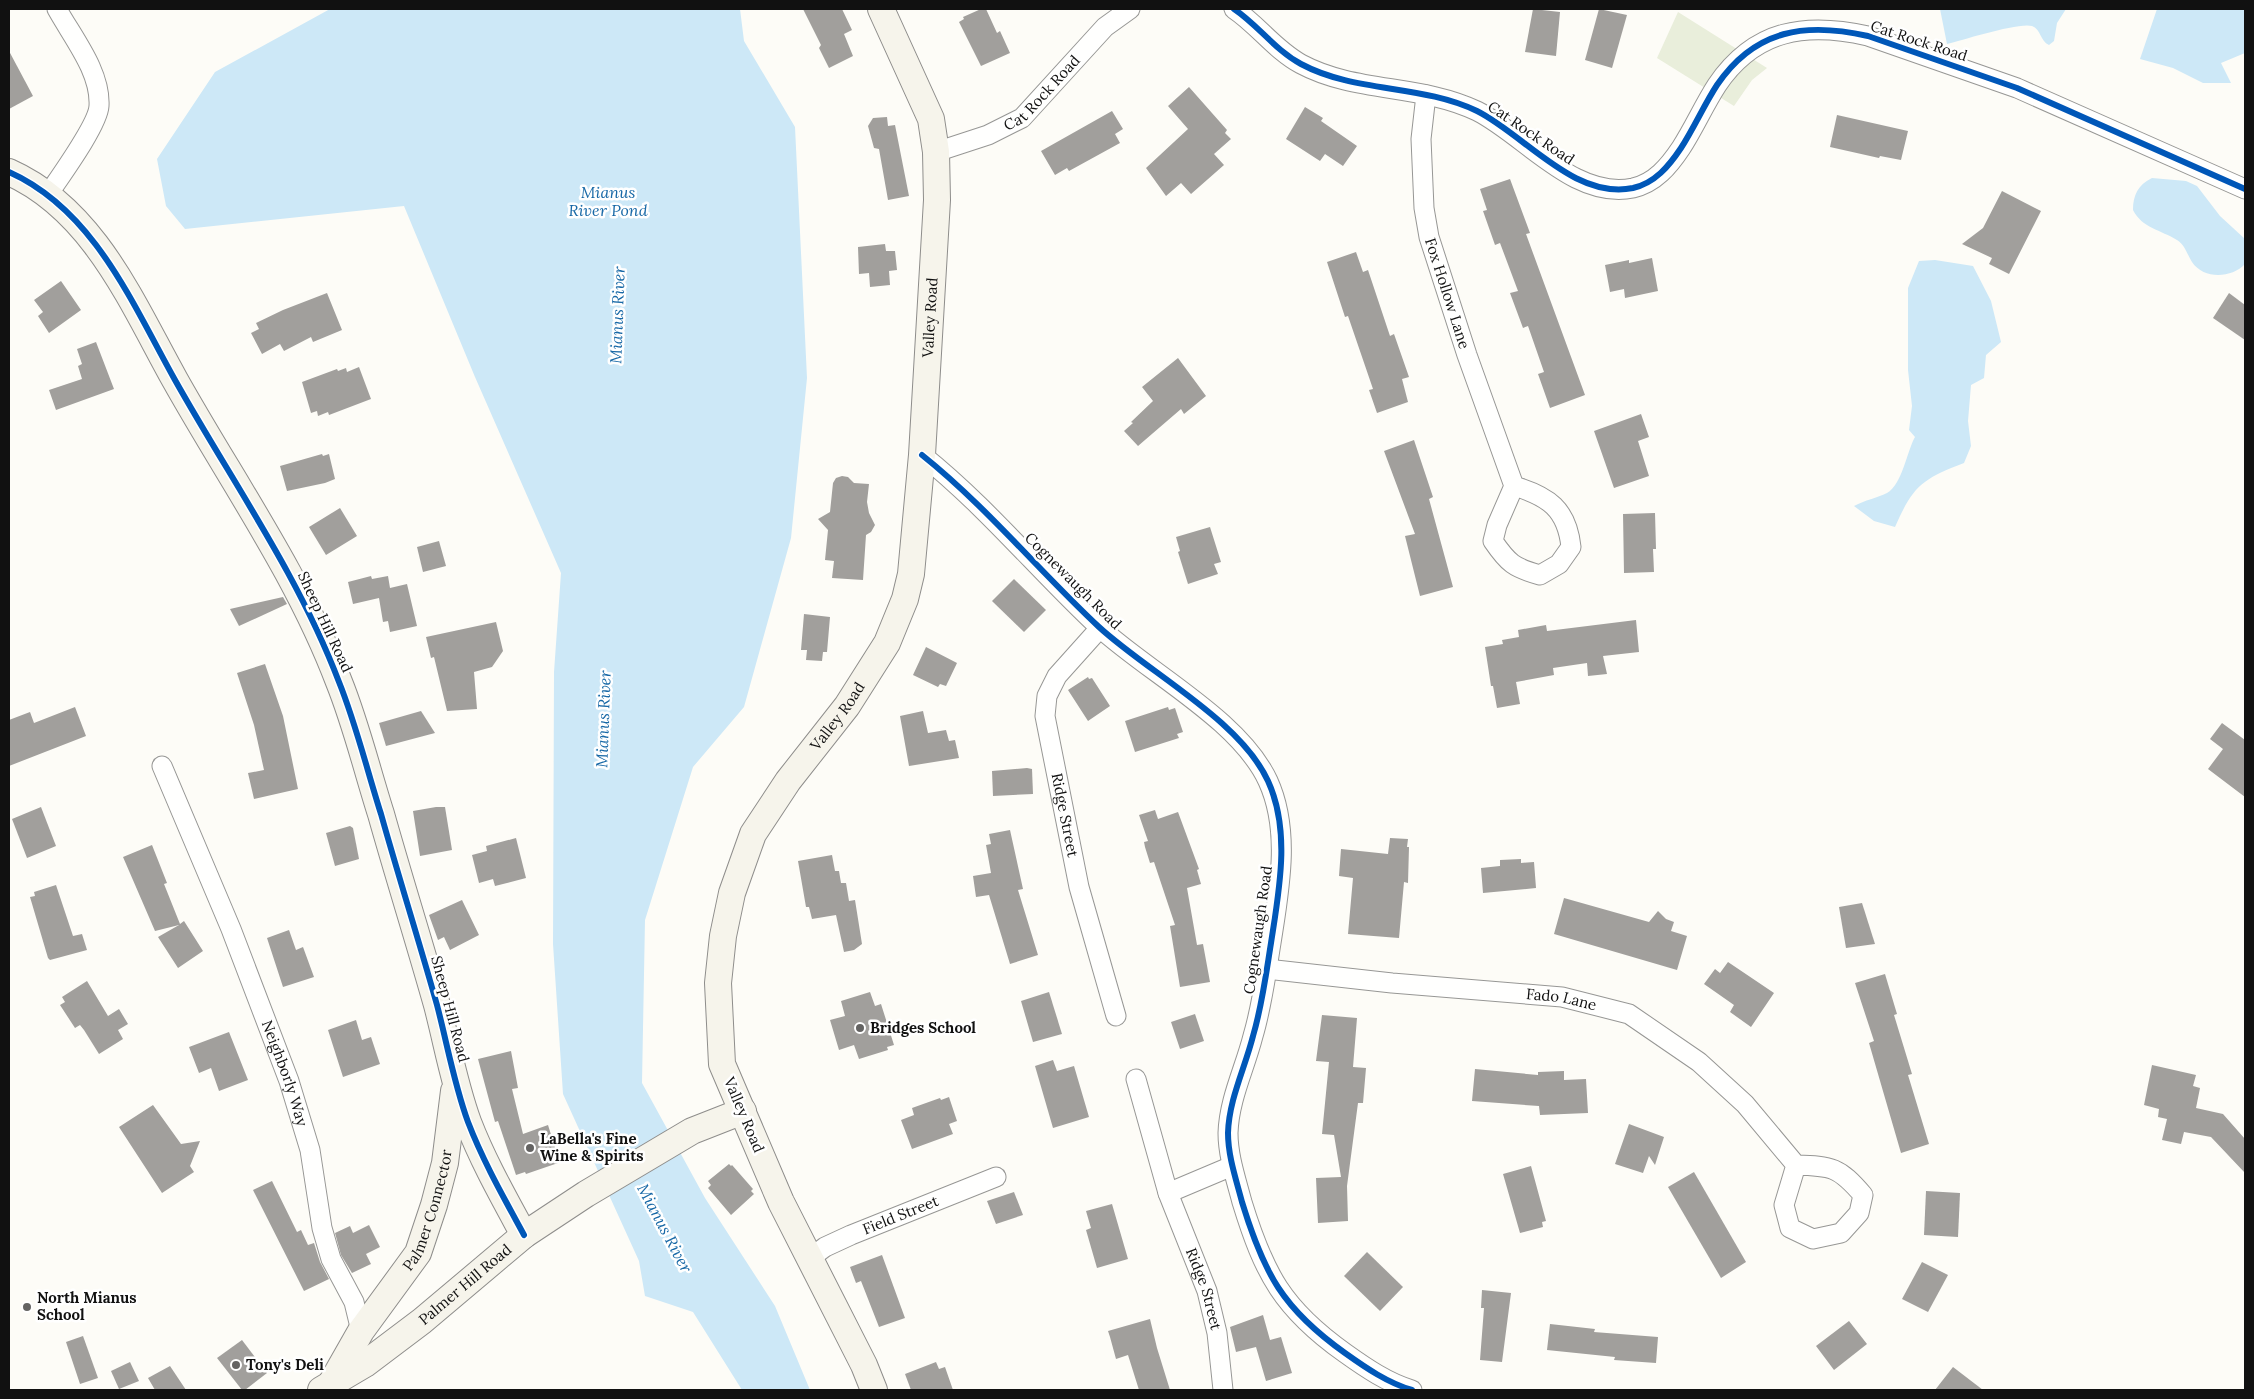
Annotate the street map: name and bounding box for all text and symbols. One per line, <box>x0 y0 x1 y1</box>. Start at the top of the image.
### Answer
street label: Cat Rock Road <box>1868 16 1970 65</box>
street label: Cat Rock Road <box>1000 51 1084 135</box>
street label: Cat Rock Road <box>1484 97 1578 169</box>
water label: Mianus River Pond <box>568 182 648 220</box>
street label: Fox Hollow Lane <box>1421 235 1474 351</box>
water label: Mianus River <box>605 265 629 364</box>
street label: Valley Road <box>918 277 941 359</box>
street label: Cognewaugh Road <box>1021 528 1126 633</box>
street label: Sheep Hill Road <box>294 568 357 675</box>
water label: Mianus River <box>591 669 615 768</box>
street label: Valley Road <box>805 678 869 755</box>
street label: Ridge Street <box>1048 771 1083 859</box>
street label: Cognewaugh Road <box>1239 864 1276 995</box>
street label: Sheep Hill Road <box>427 954 474 1064</box>
street label: Fado Lane <box>1525 984 1599 1014</box>
street label: Neighborly Way <box>258 1017 312 1128</box>
place label: Bridges School <box>870 1018 976 1037</box>
marker: Bridges School <box>854 1022 866 1034</box>
street label: Valley Road <box>720 1073 769 1155</box>
place label: LaBella's Fine Wine & Spirits <box>540 1129 644 1165</box>
marker: LaBella's Fine Wine & Spirits <box>524 1142 536 1154</box>
street label: Palmer Connector <box>398 1148 456 1274</box>
water label: Mianus River <box>633 1180 697 1276</box>
street label: Field Street <box>860 1191 941 1238</box>
street label: Palmer Hill Road <box>415 1240 515 1329</box>
street label: Ridge Street <box>1182 1245 1226 1332</box>
place label: North Mianus School <box>37 1288 137 1324</box>
marker: North Mianus School <box>21 1301 33 1313</box>
place label: Tony's Deli <box>246 1355 324 1374</box>
marker: Tony's Deli <box>230 1359 242 1371</box>

